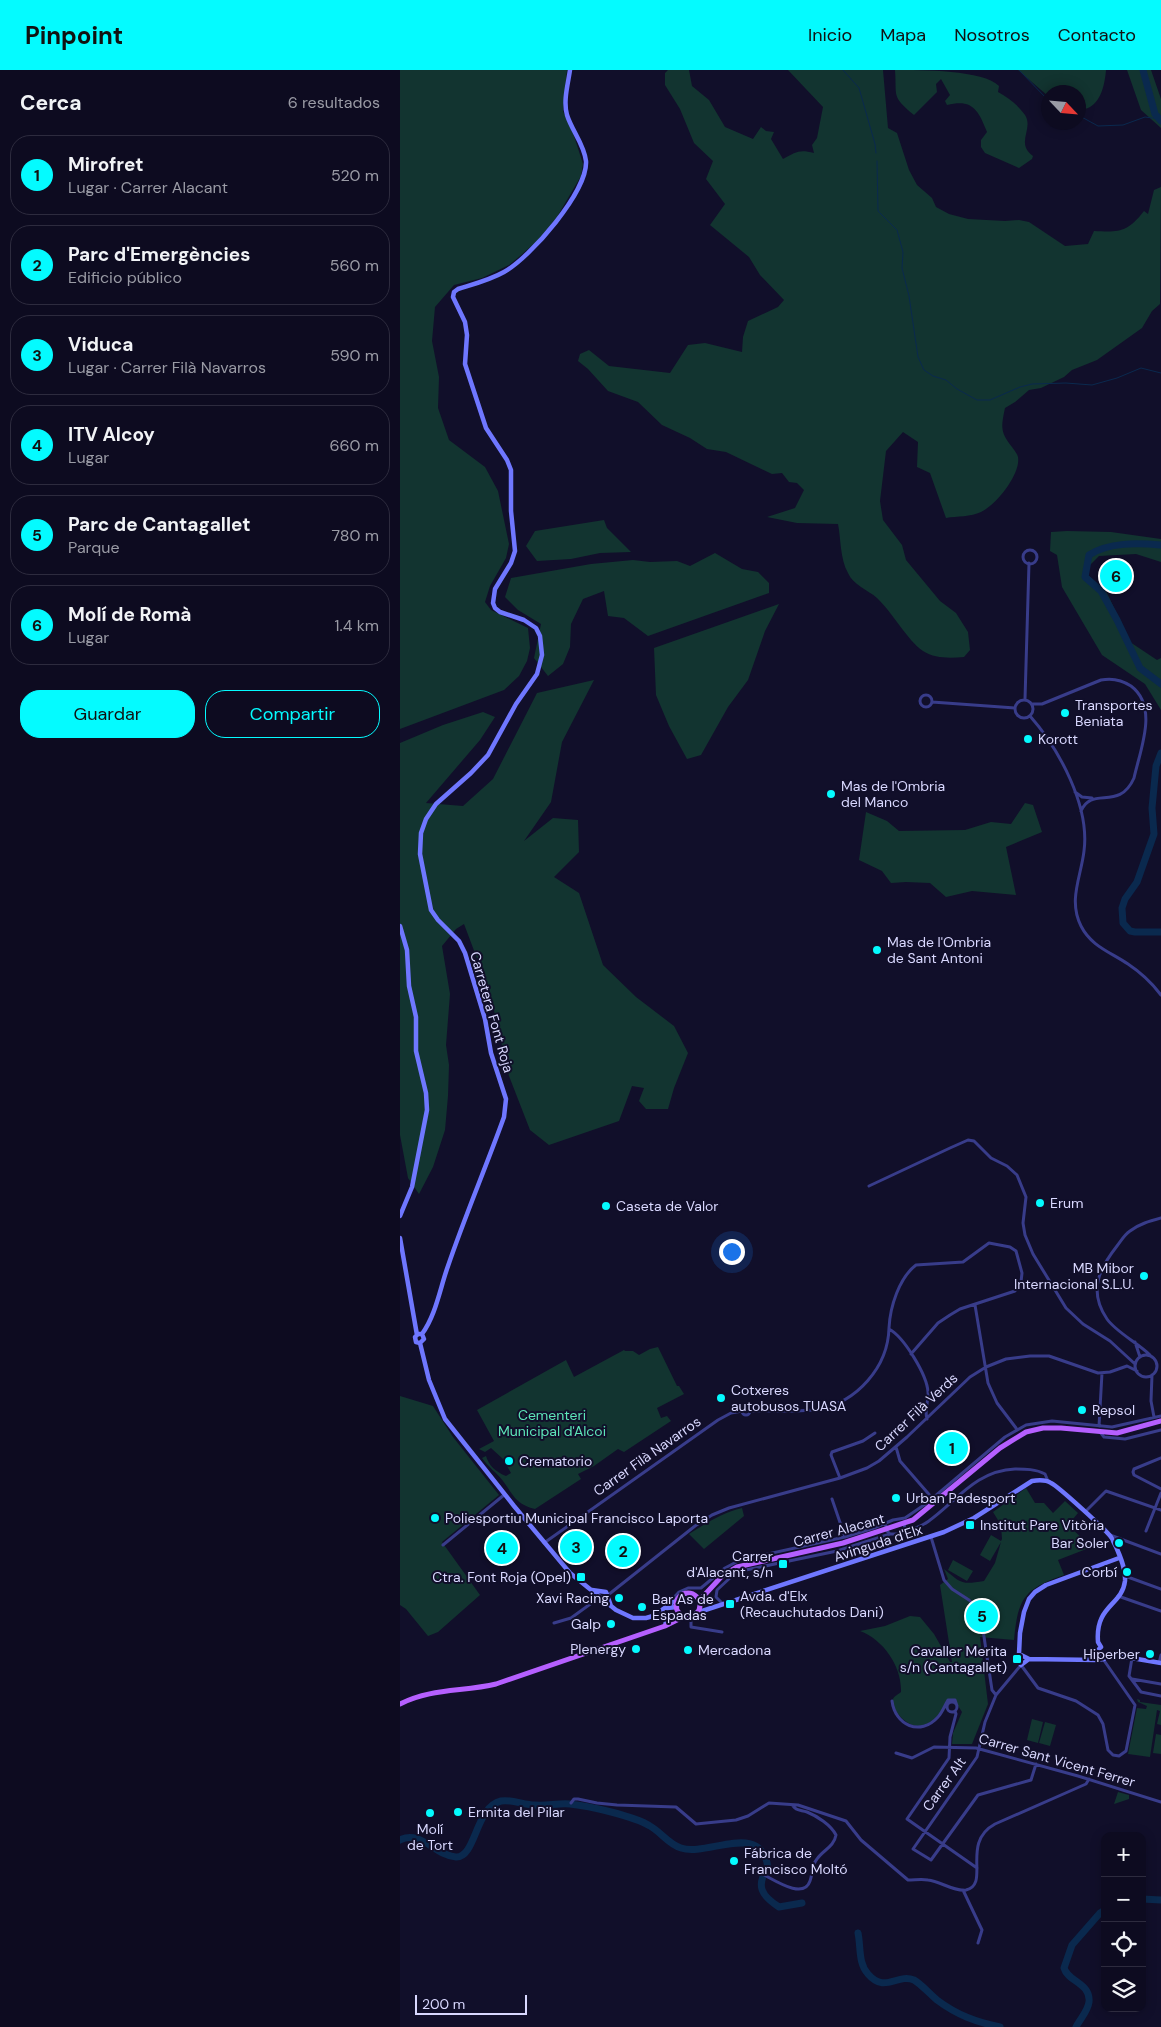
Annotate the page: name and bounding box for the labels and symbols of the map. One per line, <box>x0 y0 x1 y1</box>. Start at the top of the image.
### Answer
north arrow <box>1041 85 1086 130</box>
pin: 6 <box>1100 557 1132 595</box>
place label: Transportes Beniata <box>1075 696 1152 730</box>
marker: Transportes Beniata <box>1059 707 1071 719</box>
place label: Korott <box>1038 730 1078 748</box>
marker: Korott <box>1022 733 1034 745</box>
place label: Mas de l'Ombria del Manco <box>841 777 945 811</box>
marker: Mas de l'Ombria del Manco <box>825 788 837 800</box>
place label: Mas de l'Ombria de Sant Antoni <box>887 933 991 967</box>
marker: Mas de l'Ombria de Sant Antoni <box>871 944 883 956</box>
street label: Carretera Font Roja <box>466 949 518 1075</box>
place label: Erum <box>1050 1194 1084 1212</box>
place label: Caseta de Valor <box>616 1197 718 1215</box>
marker: Erum <box>1034 1197 1046 1209</box>
marker: Caseta de Valor <box>600 1200 612 1212</box>
your location <box>719 1239 745 1265</box>
place label: MB Mibor Internacional S.L.U. <box>1014 1259 1134 1293</box>
marker: MB Mibor Internacional S.L.U. <box>1138 1270 1150 1282</box>
street label: Carrer Filà Verds <box>871 1369 961 1455</box>
place label: Cotxeres autobusos TUASA <box>731 1381 846 1415</box>
marker: Cotxeres autobusos TUASA <box>715 1392 727 1404</box>
place label: Repsol <box>1092 1401 1135 1419</box>
marker: Repsol <box>1076 1404 1088 1416</box>
park label: Cementeri Municipal d'Alcoi <box>498 1406 606 1440</box>
street label: Carrer Filà Navarros <box>590 1412 704 1500</box>
pin: 1 <box>936 1429 968 1467</box>
place label: Crematorio <box>519 1452 592 1470</box>
marker: Crematorio <box>503 1455 515 1467</box>
place label: Urban Padesport <box>906 1489 1015 1507</box>
marker: Urban Padesport <box>890 1492 902 1504</box>
place label: Poliesportiu Municipal Francisco Laporta <box>445 1509 708 1527</box>
street label: Carrer Alacant <box>791 1509 887 1551</box>
marker: Poliesportiu Municipal Francisco Laporta <box>429 1512 441 1524</box>
place label: Institut Pare Vitòria <box>980 1516 1104 1534</box>
marker: Institut Pare Vitòria <box>964 1519 976 1531</box>
street label: Avinguda d'Elx <box>831 1520 925 1566</box>
pin: 3 <box>560 1528 592 1566</box>
pin: 4 <box>486 1529 518 1567</box>
pin: 2 <box>607 1532 639 1570</box>
place label: Bar Soler <box>1051 1534 1109 1552</box>
marker: Bar Soler <box>1113 1537 1125 1549</box>
place label: Carrer d'Alacant, s/n <box>686 1547 773 1581</box>
marker: Carrer d'Alacant, s/n <box>777 1558 789 1570</box>
place label: Corbí <box>1082 1563 1118 1581</box>
marker: Corbí <box>1121 1566 1133 1578</box>
place label: Ctra. Font Roja (Opel) <box>432 1568 571 1586</box>
marker: Ctra. Font Roja (Opel) <box>575 1571 587 1583</box>
place label: Avda. d'Elx (Recauchutados Dani) <box>740 1587 884 1621</box>
place label: Xavi Racing <box>536 1589 609 1607</box>
place label: Bar As de Espadas <box>652 1590 714 1624</box>
marker: Xavi Racing <box>613 1592 625 1604</box>
pin: 5 <box>966 1597 998 1635</box>
marker: Avda. d'Elx (Recauchutados Dani) <box>724 1598 736 1610</box>
marker: Bar As de Espadas <box>636 1601 648 1613</box>
place label: Galp <box>571 1615 601 1633</box>
marker: Galp <box>605 1618 617 1630</box>
place label: Plenergy <box>570 1640 626 1658</box>
place label: Mercadona <box>698 1641 771 1659</box>
place label: Cavaller Merita s/n (Cantagallet) <box>900 1642 1007 1676</box>
marker: Plenergy <box>630 1643 642 1655</box>
marker: Mercadona <box>682 1644 694 1656</box>
place label: Hiperber <box>1083 1645 1140 1663</box>
marker: Hiperber <box>1144 1648 1156 1660</box>
marker: Cavaller Merita s/n (Cantagallet) <box>1011 1653 1023 1665</box>
street label: Carrer Sant Vicent Ferrer <box>977 1729 1137 1791</box>
street label: Carrer Alt <box>918 1753 970 1815</box>
place label: Ermita del Pilar <box>468 1803 565 1821</box>
marker: Ermita del Pilar <box>452 1806 464 1818</box>
marker: Molí de Tort <box>424 1807 436 1819</box>
place label: Molí de Tort <box>407 1820 453 1854</box>
place label: Fábrica de Francisco Moltó <box>744 1844 848 1878</box>
marker: Fábrica de Francisco Moltó <box>728 1855 740 1867</box>
scale bar <box>415 1992 528 2015</box>

